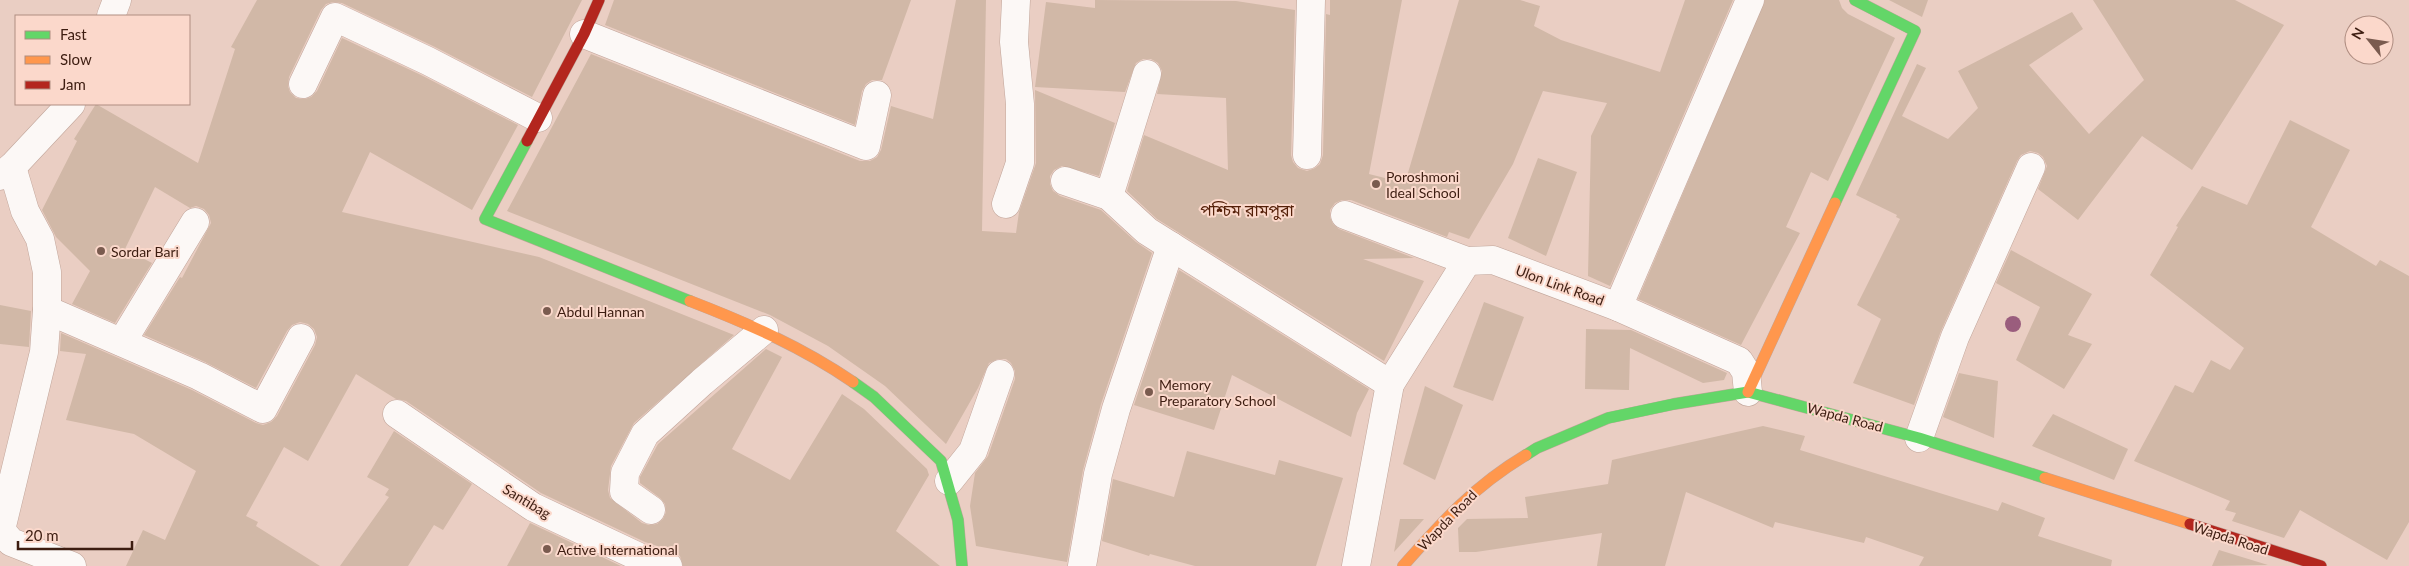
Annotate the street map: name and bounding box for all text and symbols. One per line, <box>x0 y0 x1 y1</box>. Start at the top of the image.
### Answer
legend <box>15 15 190 105</box>
north arrow <box>2344 15 2394 65</box>
text: N <box>2347 24 2367 42</box>
text: Fast <box>60 25 87 43</box>
text: Slow <box>60 50 92 68</box>
text: Jam <box>60 75 86 93</box>
place label: Poroshmoni Ideal School <box>1386 168 1460 201</box>
marker: Poroshmoni Ideal School <box>1370 178 1382 190</box>
district label: পশ্চিম রামপুরা <box>1200 200 1295 220</box>
place label: Sordar Bari <box>111 243 179 260</box>
marker: Sordar Bari <box>95 245 107 257</box>
street label: Ulon Link Road <box>1513 261 1607 309</box>
place label: Abdul Hannan <box>557 303 645 320</box>
marker: Abdul Hannan <box>541 305 553 317</box>
place label: Memory Preparatory School <box>1159 376 1276 409</box>
marker: Memory Preparatory School <box>1143 386 1155 398</box>
street label: Wapda Road <box>1805 399 1885 435</box>
street label: Santibag <box>500 480 554 522</box>
street label: Wapda Road <box>1414 486 1480 554</box>
scale bar <box>18 518 131 550</box>
street label: Wapda Road <box>2191 518 2271 558</box>
text: 20 m <box>25 526 59 544</box>
place label: Active International <box>557 541 678 558</box>
marker: Active International <box>541 543 553 555</box>

